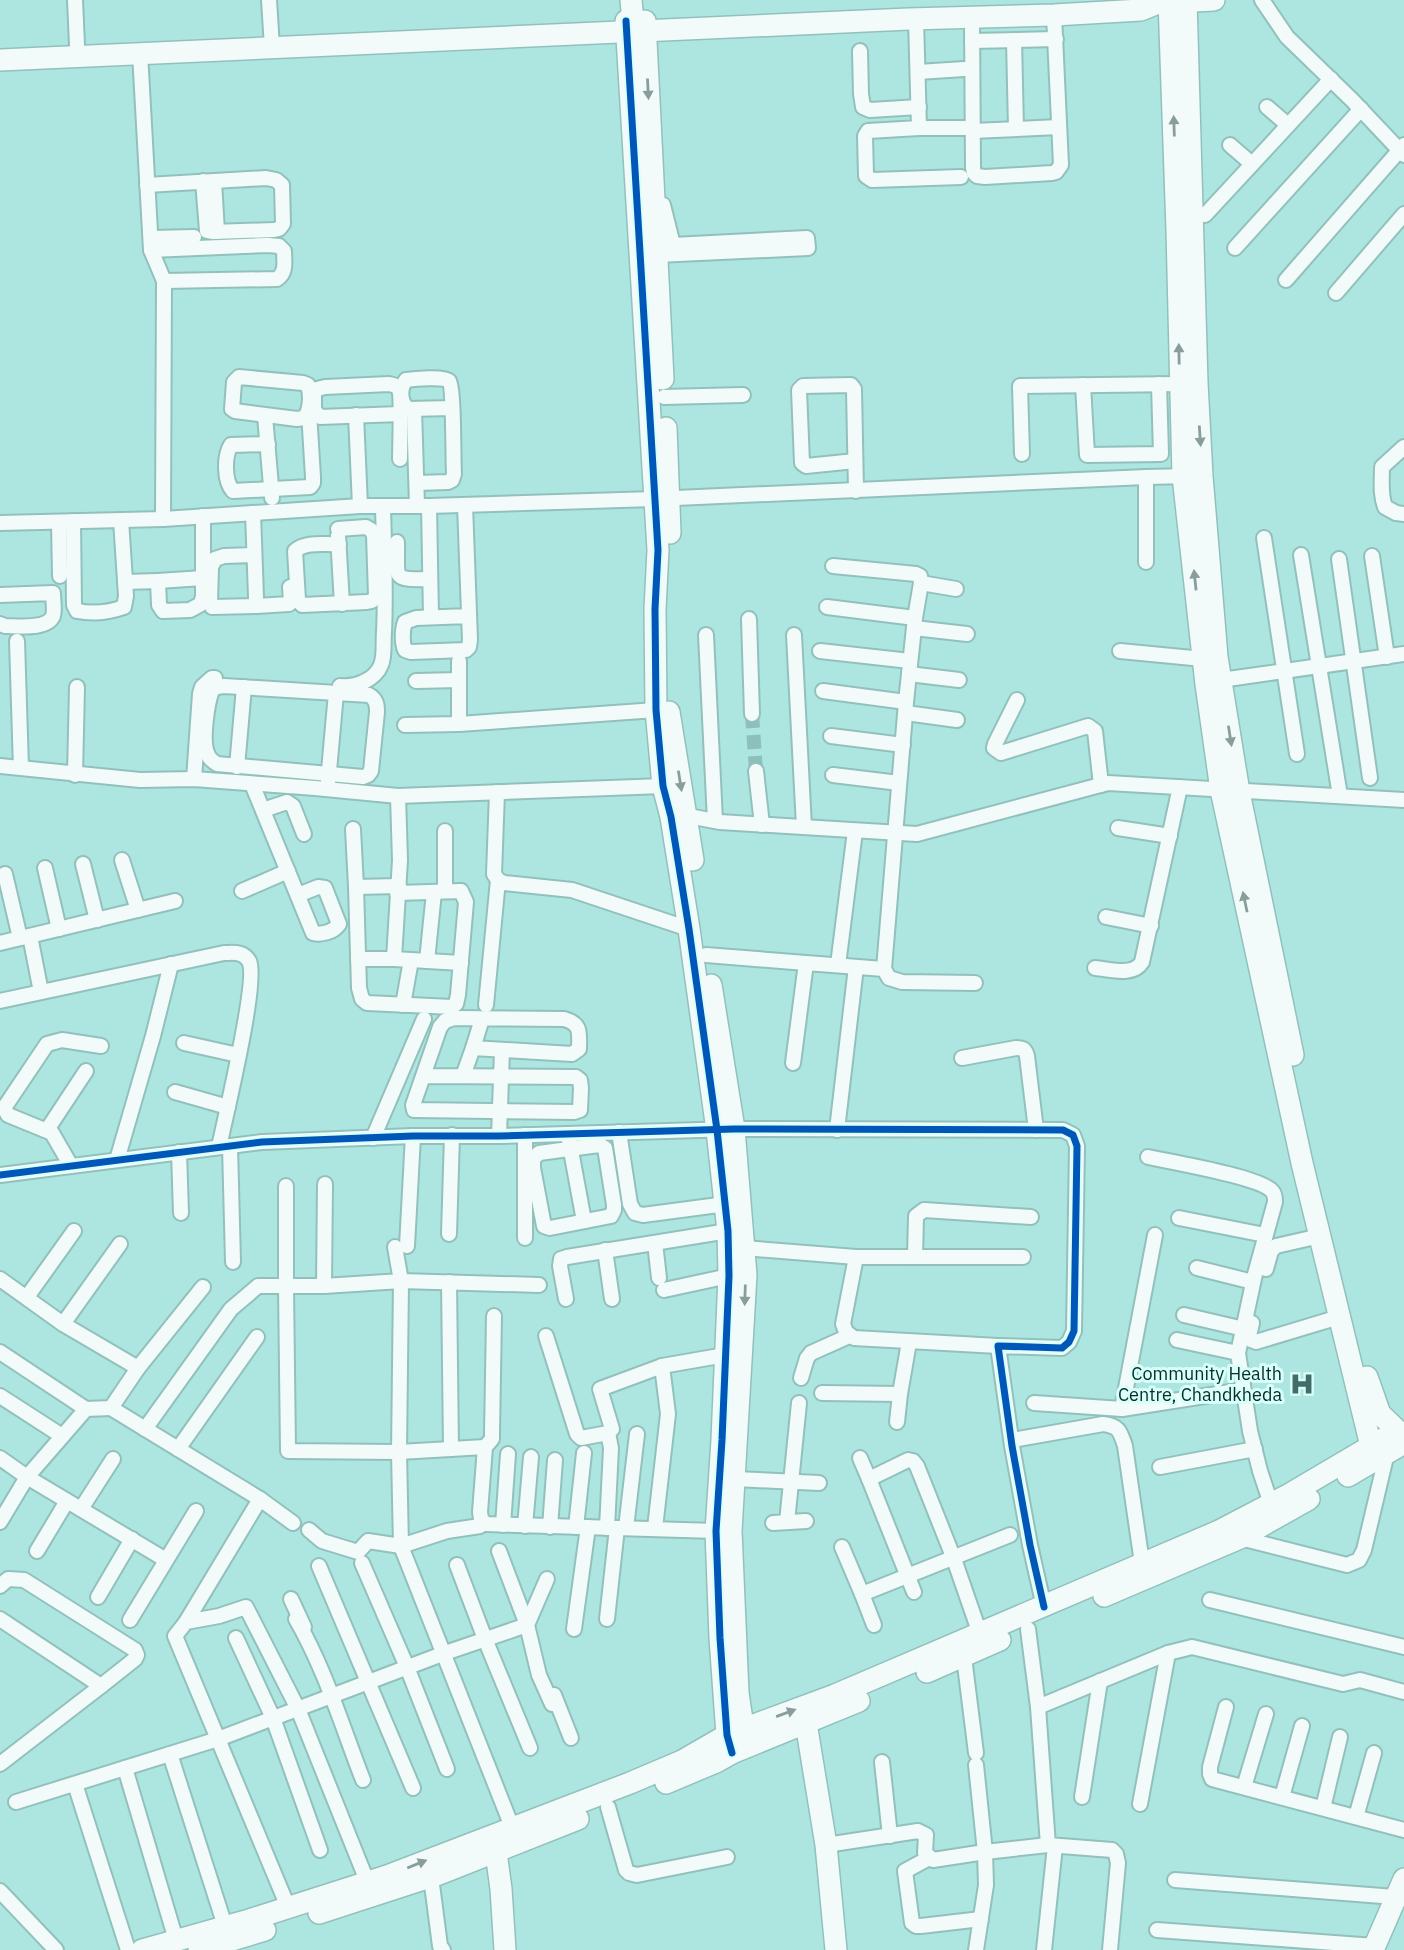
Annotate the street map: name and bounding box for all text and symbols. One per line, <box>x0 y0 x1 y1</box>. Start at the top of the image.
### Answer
one-way arrow <box>643 78 654 100</box>
one-way arrow <box>1168 115 1179 137</box>
one-way arrow <box>1174 342 1185 364</box>
one-way arrow <box>1195 426 1206 448</box>
one-way arrow <box>1189 569 1200 591</box>
one-way arrow <box>1225 725 1236 747</box>
one-way arrow <box>675 770 686 792</box>
one-way arrow <box>1240 891 1251 913</box>
one-way arrow <box>740 1284 751 1306</box>
place label: Community Health Centre, Chandkheda <box>1118 1362 1282 1406</box>
hospital icon: Community Health Centre, Chandkheda <box>1288 1370 1316 1398</box>
one-way arrow <box>776 1707 797 1718</box>
one-way arrow <box>407 1858 428 1869</box>

